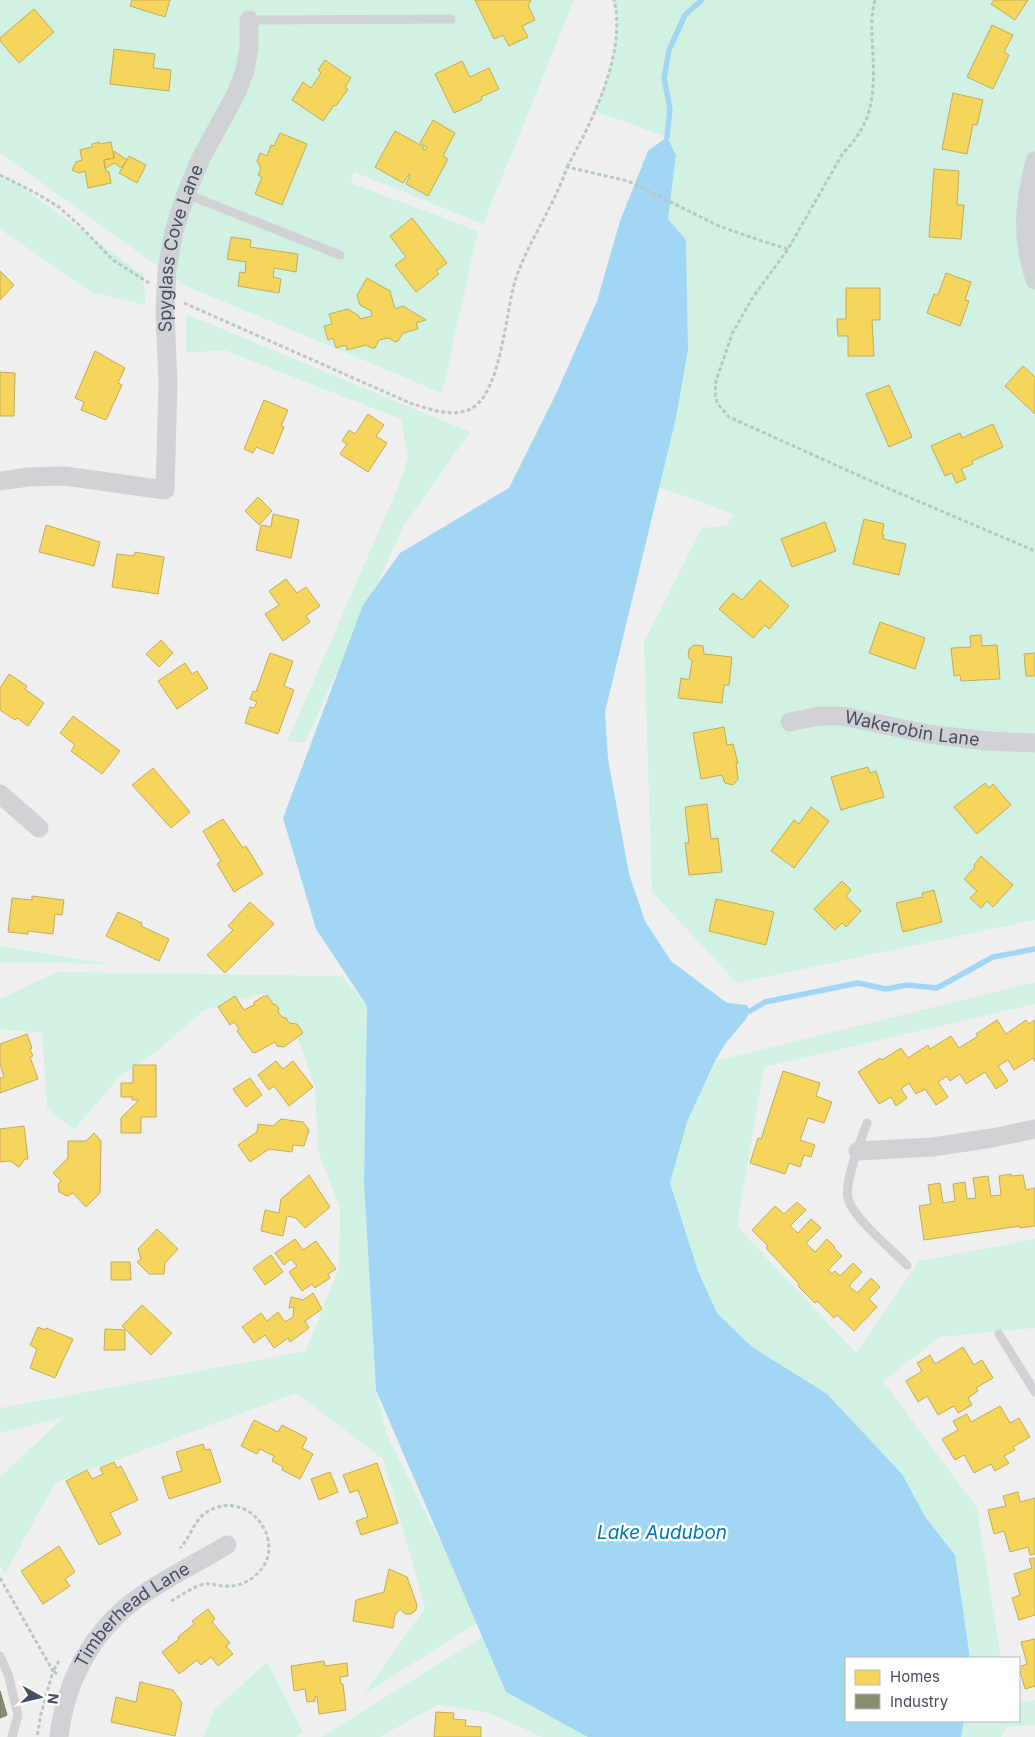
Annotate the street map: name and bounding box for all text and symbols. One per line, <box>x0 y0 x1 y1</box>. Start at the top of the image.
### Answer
street label: Spyglass Cove Lane <box>154 161 207 333</box>
street label: Wakerobin Lane <box>843 706 981 750</box>
water label: Lake Audubon <box>597 1521 727 1544</box>
street label: Timberhead Lane <box>70 1557 193 1671</box>
legend <box>845 1657 1020 1722</box>
text: Homes <box>890 1667 940 1686</box>
north arrow <box>15 1672 65 1722</box>
text: N <box>44 1692 63 1705</box>
text: Industry <box>890 1692 949 1711</box>

